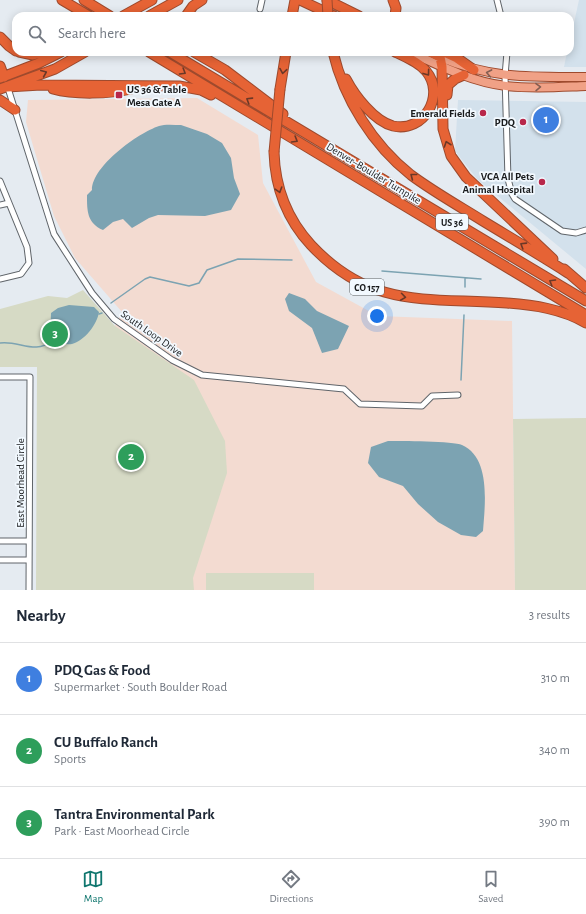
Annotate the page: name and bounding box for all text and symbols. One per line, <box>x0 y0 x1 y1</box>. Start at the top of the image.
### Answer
search box <box>12 12 574 56</box>
icon: search <box>26 23 48 45</box>
text: Search here <box>58 26 126 41</box>
one-way arrow <box>179 67 186 75</box>
one-way arrow <box>280 68 288 74</box>
one-way arrow <box>422 69 429 76</box>
one-way arrow <box>40 70 47 78</box>
one-way arrow <box>486 70 493 78</box>
one-way arrow <box>535 83 541 91</box>
place label: US 36 & Table Mesa Gate A <box>127 84 186 108</box>
marker: US 36 & Table Mesa Gate A <box>114 90 124 100</box>
one-way arrow <box>246 97 253 104</box>
pin: 1 <box>533 105 559 135</box>
place label: Emerald Fields <box>410 108 475 119</box>
marker: Emerald Fields <box>478 108 488 118</box>
place label: PDQ <box>495 117 517 129</box>
marker: PDQ <box>518 117 528 127</box>
one-way arrow <box>291 135 298 143</box>
one-way arrow <box>443 140 451 147</box>
street label: Denver–Boulder Turnpike <box>324 141 423 206</box>
place label: VCA All Pets Animal Hospital <box>462 171 534 195</box>
one-way arrow <box>410 173 417 180</box>
marker: VCA All Pets Animal Hospital <box>537 177 547 187</box>
one-way arrow <box>274 186 283 193</box>
road number: US 36 <box>436 214 468 230</box>
one-way arrow <box>520 242 527 250</box>
road number: CO 157 <box>350 279 384 295</box>
one-way arrow <box>549 279 556 286</box>
one-way arrow <box>400 292 406 301</box>
your location <box>367 306 387 326</box>
street label: South Loop Drive <box>119 308 185 359</box>
pin: 3 <box>42 319 68 349</box>
street label: East Moorhead Circle <box>15 438 26 528</box>
pin: 2 <box>118 442 144 472</box>
text: Nearby <box>16 607 66 624</box>
text: 3 results <box>529 609 570 622</box>
text: PDQ Gas & Food <box>54 663 150 678</box>
text: 1 <box>27 672 31 685</box>
text: 310 m <box>541 672 570 685</box>
text: Supermarket · South Boulder Road <box>54 681 227 694</box>
text: CU Buffalo Ranch <box>54 735 158 750</box>
text: 2 <box>26 744 32 757</box>
text: 340 m <box>539 744 570 757</box>
text: Sports <box>54 753 86 766</box>
text: Tantra Environmental Park <box>54 807 215 822</box>
text: 3 <box>26 816 32 829</box>
text: 390 m <box>539 816 570 829</box>
text: Park · East Moorhead Circle <box>54 825 190 838</box>
tab: Map <box>82 868 104 905</box>
tab: Directions <box>269 868 313 905</box>
tab: Saved <box>478 868 503 905</box>

